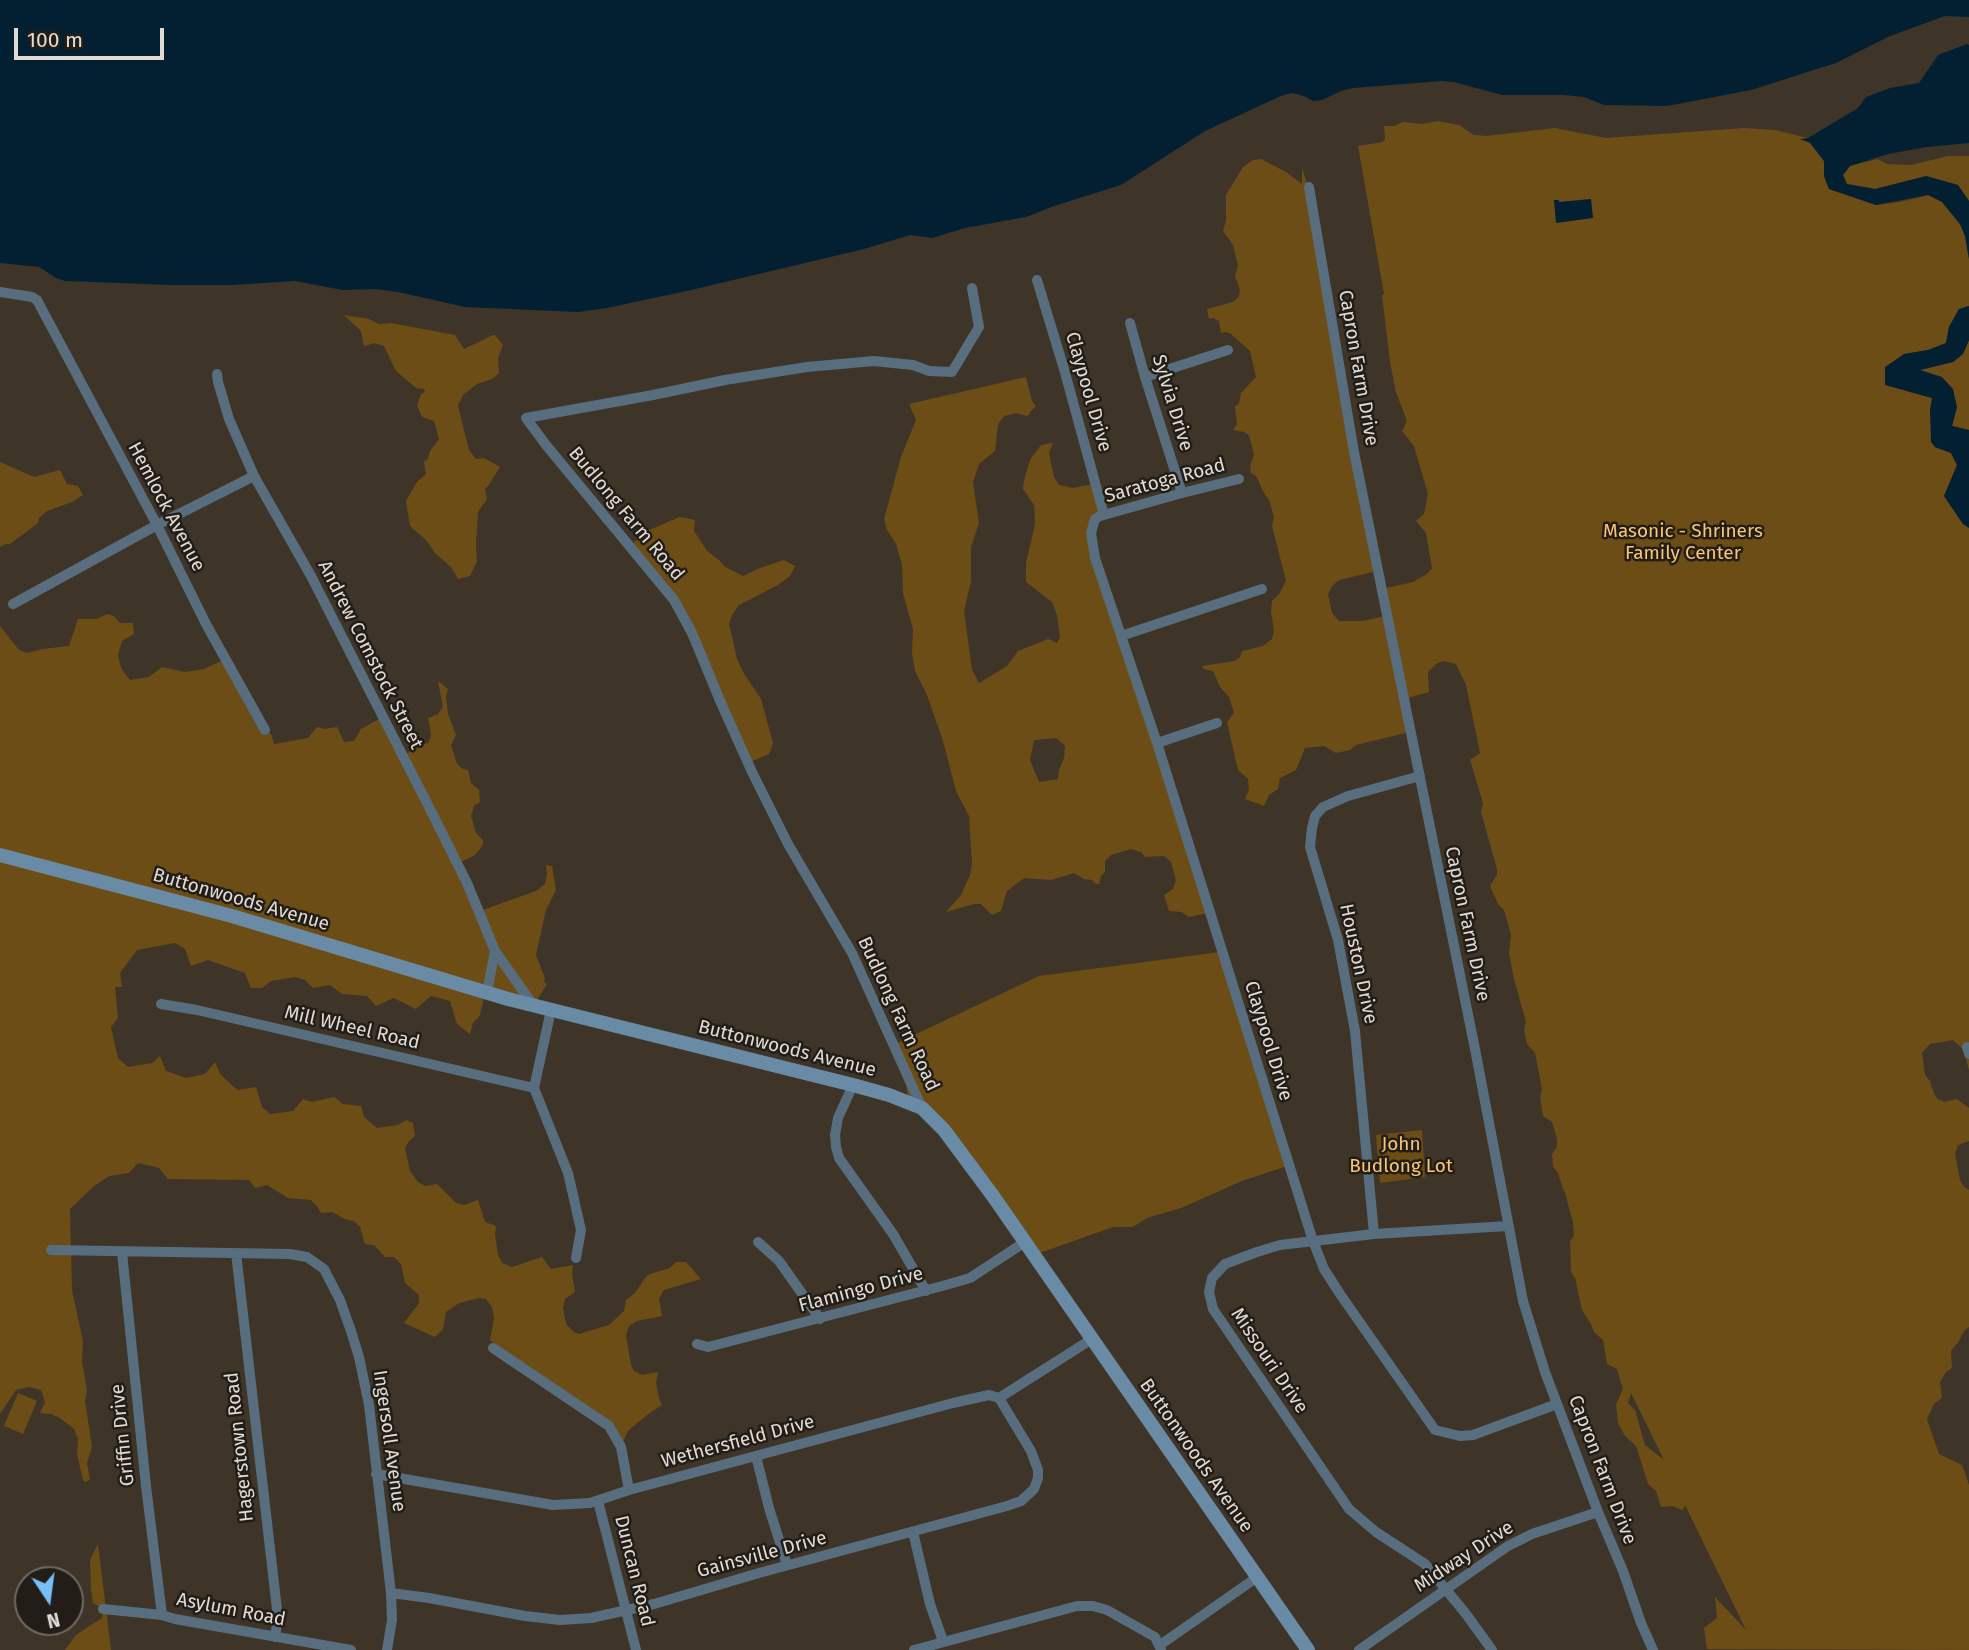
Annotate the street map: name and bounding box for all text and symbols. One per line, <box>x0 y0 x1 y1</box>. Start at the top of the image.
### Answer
scale bar <box>18 14 168 58</box>
text: 100 m <box>27 27 83 53</box>
street label: Capron Farm Drive <box>1333 288 1383 448</box>
street label: Claypool Drive <box>1060 329 1116 455</box>
street label: Sylvia Drive <box>1147 352 1197 454</box>
street label: Hemlock Avenue <box>122 439 210 575</box>
street label: Budlong Farm Road <box>563 442 689 586</box>
street label: Saratoga Road <box>1102 454 1228 508</box>
park label: Masonic - Shriners Family Center <box>1603 521 1763 565</box>
street label: Andrew Comstock Street <box>312 557 428 753</box>
street label: Capron Farm Drive <box>1439 844 1495 1004</box>
street label: Buttonwoods Avenue <box>150 864 332 936</box>
street label: Houston Drive <box>1334 902 1382 1026</box>
street label: Budlong Farm Road <box>852 933 944 1095</box>
street label: Claypool Drive <box>1239 978 1297 1104</box>
street label: Mill Wheel Road <box>282 1001 422 1055</box>
street label: Buttonwoods Avenue <box>696 1016 878 1082</box>
park label: John Budlong Lot <box>1349 1134 1453 1178</box>
street label: Flamingo Drive <box>796 1262 926 1318</box>
street label: Missouri Drive <box>1225 1304 1313 1418</box>
street label: Ingersoll Avenue <box>368 1369 410 1513</box>
street label: Hagerstown Road <box>221 1371 259 1523</box>
street label: Buttonwoods Avenue <box>1134 1375 1258 1537</box>
street label: Griffin Drive <box>106 1383 140 1487</box>
street label: Capron Farm Drive <box>1563 1392 1641 1548</box>
street label: Wethersfield Drive <box>659 1411 817 1473</box>
street label: Duncan Road <box>609 1513 659 1629</box>
street label: Midway Drive <box>1410 1516 1518 1598</box>
street label: Gainsville Drive <box>695 1527 829 1583</box>
north arrow <box>14 1566 84 1636</box>
street label: Asylum Road <box>175 1588 287 1632</box>
text: N <box>45 1607 62 1633</box>

